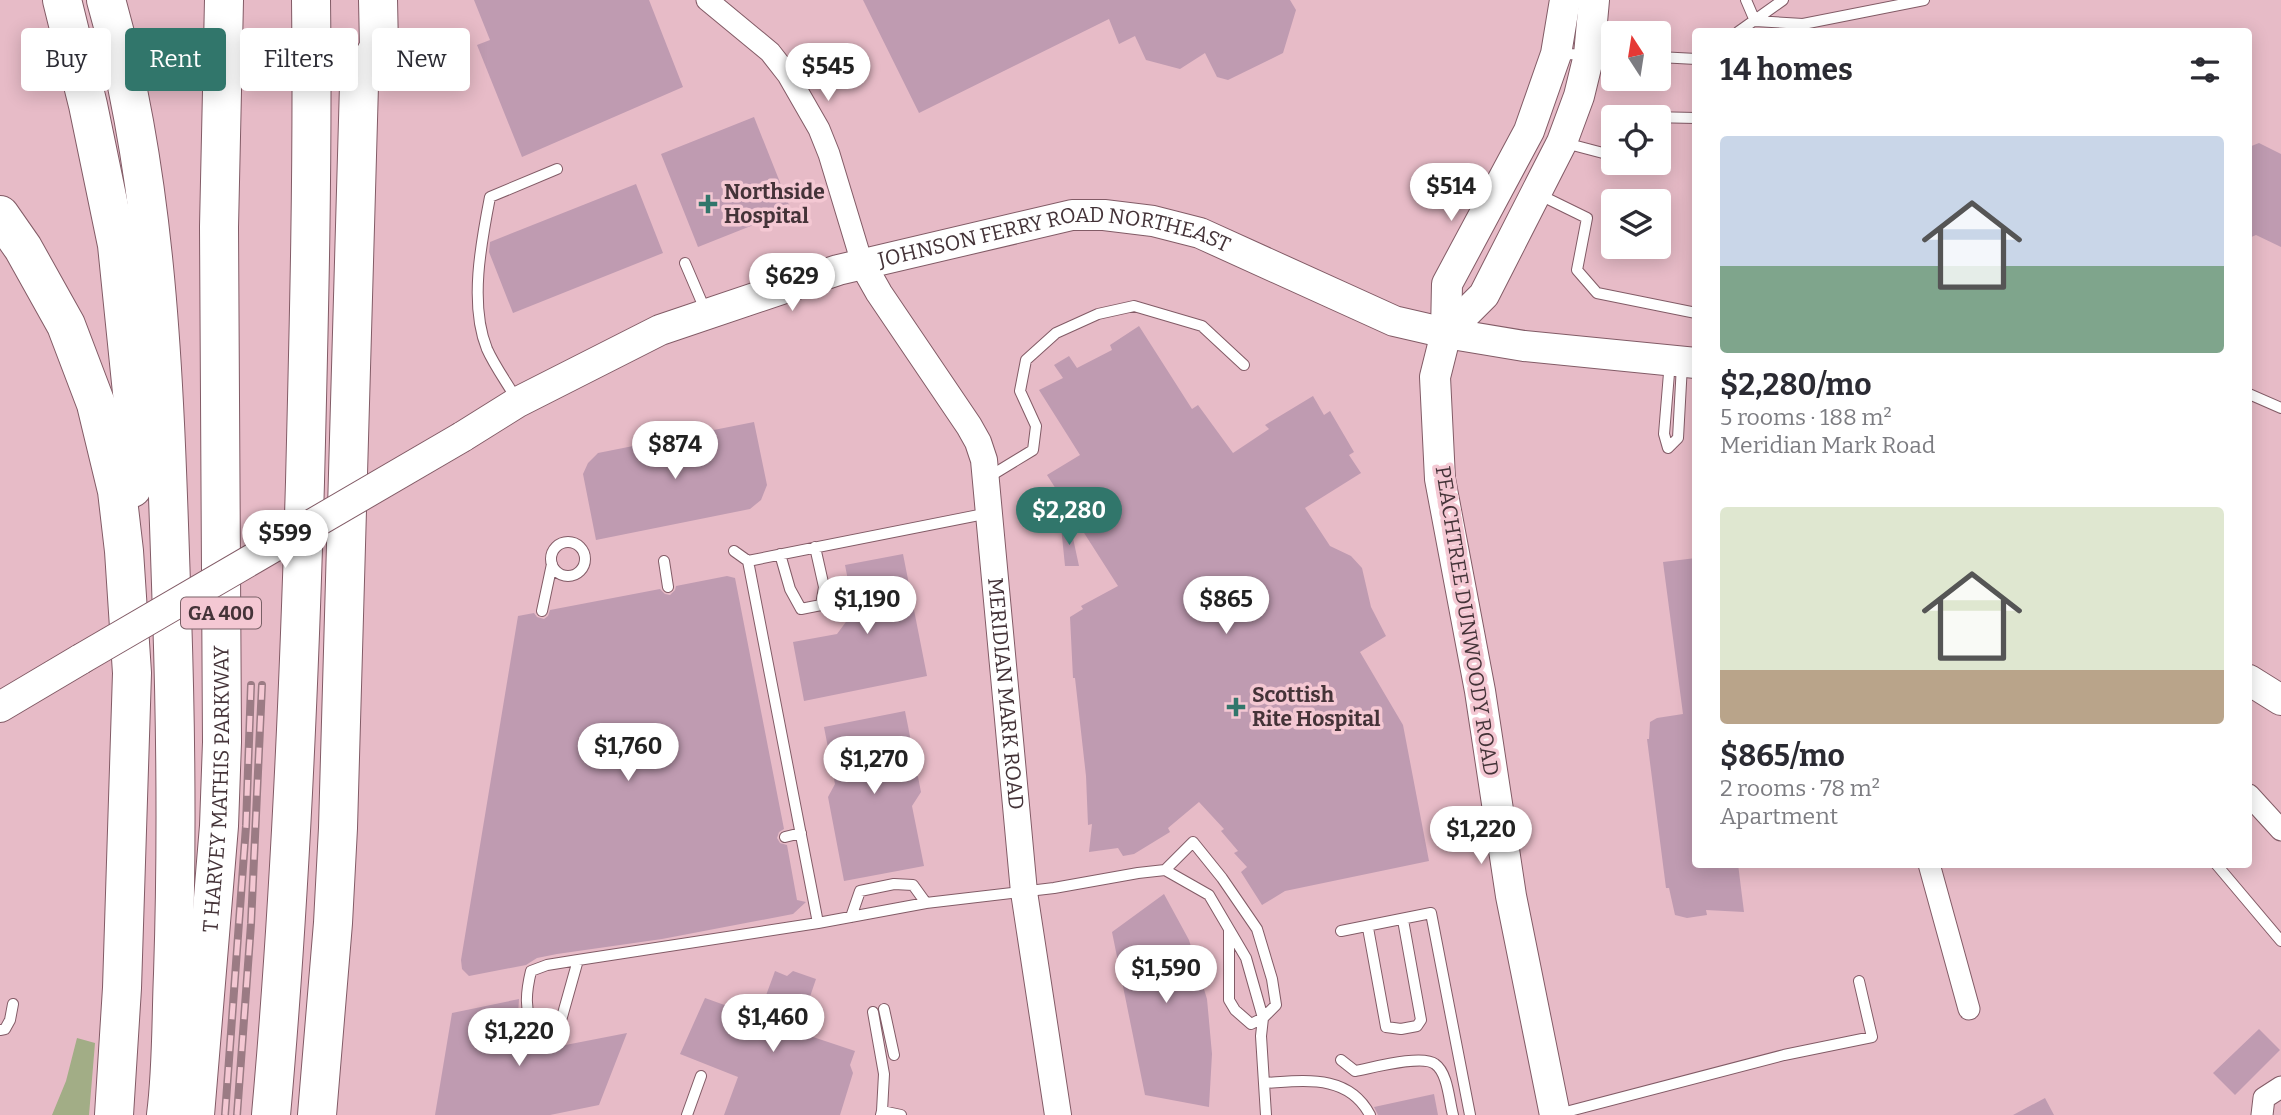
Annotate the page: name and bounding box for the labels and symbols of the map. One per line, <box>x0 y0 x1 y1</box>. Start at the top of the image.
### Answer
north arrow <box>1601 21 1671 91</box>
pin: $545 <box>787 43 869 103</box>
pin: $514 <box>1410 164 1492 223</box>
place label: Northside Hospital <box>724 179 825 229</box>
marker: Northside Hospital <box>698 194 718 214</box>
street label: JOHNSON FERRY ROAD NORTHEAST <box>875 202 1234 273</box>
pin: $629 <box>751 254 833 313</box>
pin: $874 <box>634 421 716 481</box>
street label: PEACHTREE DUNWOODY ROAD <box>1430 464 1504 778</box>
pin: $2,280 <box>1012 488 1126 547</box>
pin: $599 <box>244 510 326 570</box>
pin: $1,190 <box>810 576 924 636</box>
street label: MERIDIAN MARK ROAD <box>982 576 1029 811</box>
pin: $865 <box>1185 576 1267 636</box>
road number: GA 400 <box>181 598 261 628</box>
street label: T HARVEY MATHIS PARKWAY <box>197 645 235 933</box>
place label: Scottish Rite Hospital <box>1252 682 1381 732</box>
marker: Scottish Rite Hospital <box>1226 697 1246 717</box>
pin: $1,760 <box>571 724 685 783</box>
pin: $1,270 <box>817 736 931 796</box>
pin: $1,220 <box>1424 806 1538 866</box>
pin: $1,590 <box>1109 946 1223 1005</box>
pin: $1,460 <box>716 995 830 1054</box>
pin: $1,220 <box>462 1009 576 1068</box>

